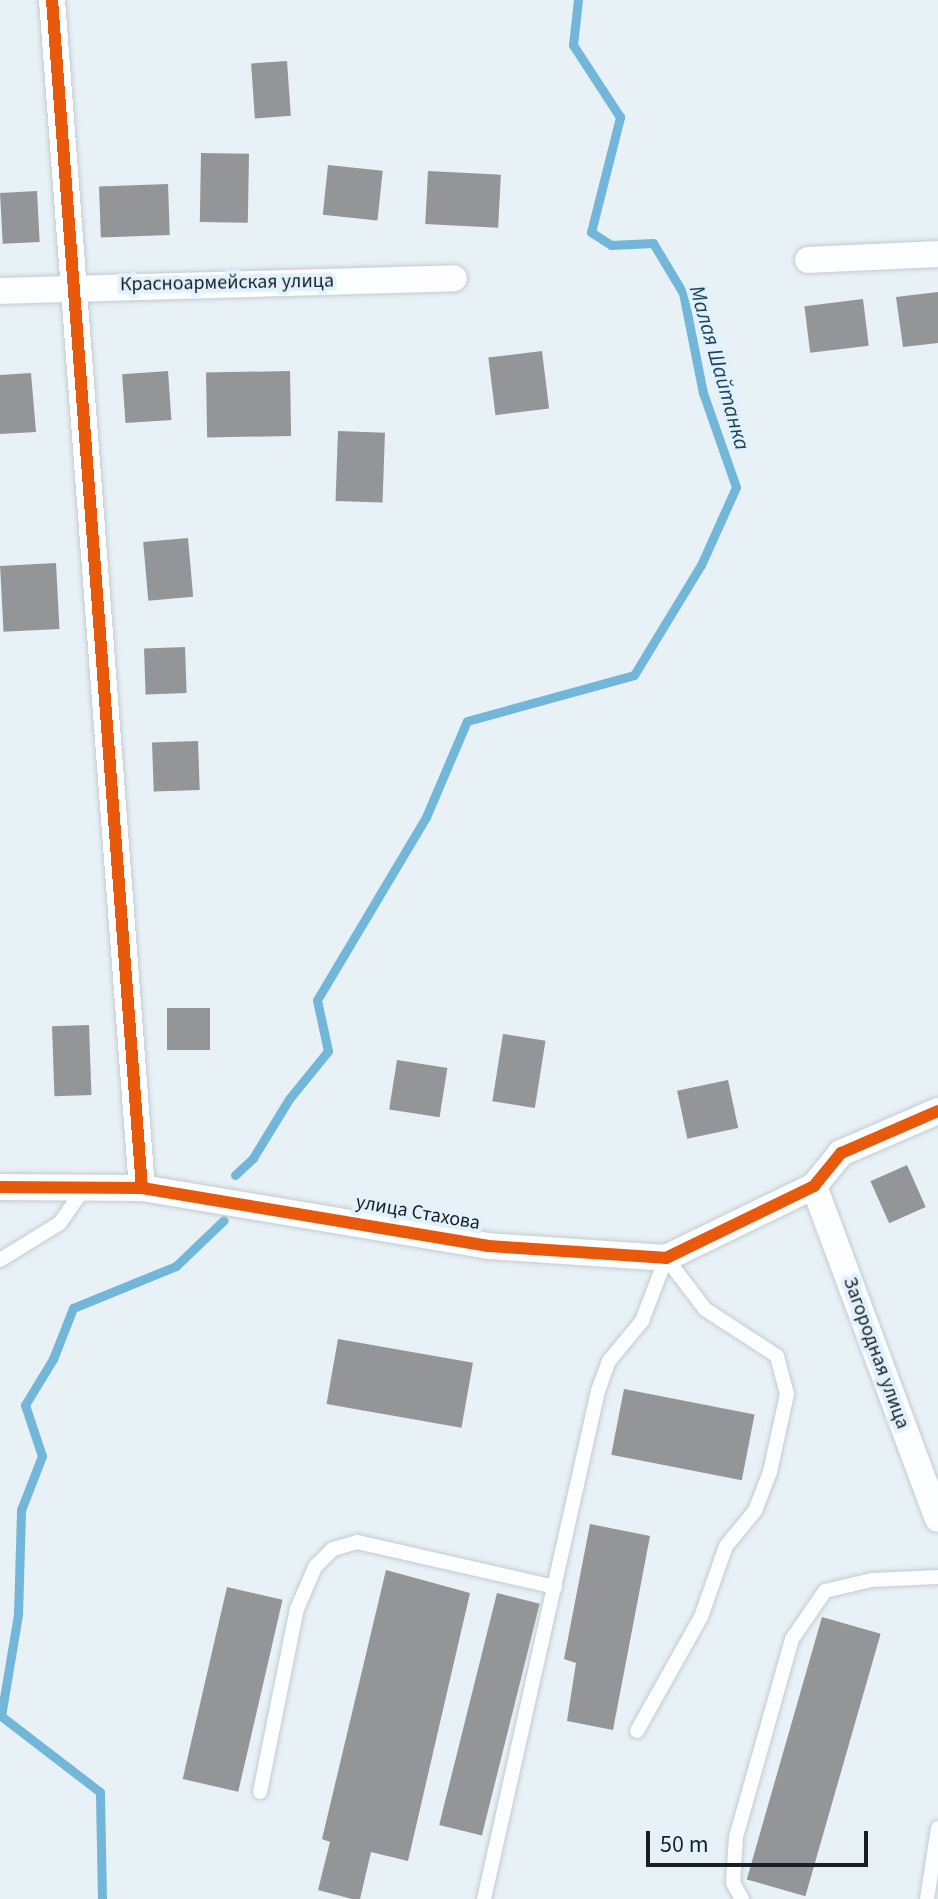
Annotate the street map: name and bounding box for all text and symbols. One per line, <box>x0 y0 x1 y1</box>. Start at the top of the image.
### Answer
street label: Красноармейская улица <box>120 269 334 297</box>
water label: Малая Шайтанка <box>683 283 755 453</box>
street label: улица Стахова <box>354 1190 482 1236</box>
street label: Загородная улица <box>837 1274 915 1432</box>
scale bar <box>650 1815 872 1865</box>
text: 50 m <box>660 1827 709 1862</box>

